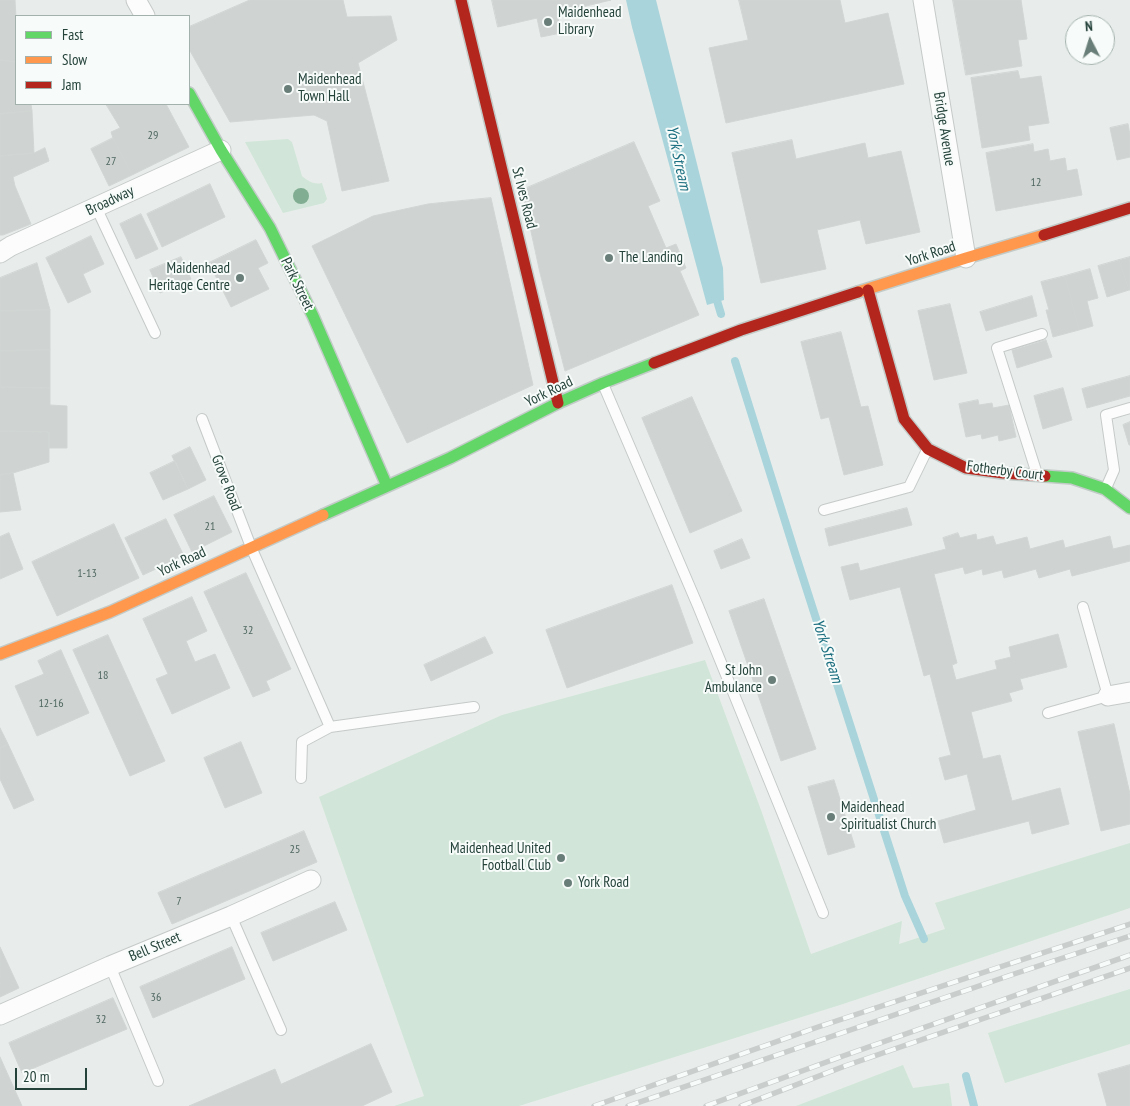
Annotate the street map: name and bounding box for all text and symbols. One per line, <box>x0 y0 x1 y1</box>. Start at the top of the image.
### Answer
place label: Maidenhead Library <box>558 4 621 39</box>
legend <box>15 15 190 105</box>
north arrow <box>1065 15 1115 65</box>
marker: Maidenhead Library <box>542 16 554 28</box>
text: N <box>1084 17 1093 35</box>
text: Fast <box>62 25 83 44</box>
text: Slow <box>62 50 87 69</box>
place label: Maidenhead Town Hall <box>298 71 361 106</box>
text: Jam <box>62 75 81 94</box>
marker: Maidenhead Town Hall <box>282 83 294 95</box>
street label: Bridge Avenue <box>929 91 959 167</box>
water label: York Stream <box>662 124 694 192</box>
house number: 29 <box>148 129 158 143</box>
house number: 27 <box>106 155 116 169</box>
street label: St Ives Road <box>508 165 540 231</box>
house number: 12 <box>1031 176 1041 190</box>
street label: Broadway <box>83 182 137 220</box>
street label: York Road <box>904 238 958 270</box>
place label: The Landing <box>619 249 683 267</box>
marker: The Landing <box>603 252 615 264</box>
street label: Park Street <box>277 255 317 313</box>
place label: Maidenhead Heritage Centre <box>149 260 230 295</box>
marker: Maidenhead Heritage Centre <box>234 272 246 284</box>
street label: York Road <box>522 373 576 411</box>
street label: Grove Road <box>207 452 245 514</box>
street label: Fotherby Court <box>966 457 1044 485</box>
house number: 21 <box>205 520 215 534</box>
street label: York Road <box>155 543 209 581</box>
house number: 1-13 <box>77 567 97 581</box>
water label: York Stream <box>808 617 846 685</box>
house number: 32 <box>243 624 253 638</box>
place label: St John Ambulance <box>705 662 762 697</box>
house number: 18 <box>98 669 108 683</box>
marker: St John Ambulance <box>766 674 778 686</box>
house number: 12-16 <box>38 697 64 711</box>
place label: Maidenhead Spiritualist Church <box>841 799 936 834</box>
marker: Maidenhead Spiritualist Church <box>825 811 837 823</box>
place label: Maidenhead United Football Club <box>450 840 551 875</box>
house number: 25 <box>290 843 300 857</box>
marker: Maidenhead United Football Club <box>555 852 567 864</box>
place label: York Road <box>578 874 629 892</box>
marker: York Road <box>562 877 574 889</box>
house number: 7 <box>176 895 182 909</box>
street label: Bell Street <box>126 928 184 966</box>
house number: 36 <box>151 991 161 1005</box>
house number: 32 <box>96 1013 106 1027</box>
scale bar <box>18 1058 90 1090</box>
text: 20 m <box>23 1067 49 1086</box>

